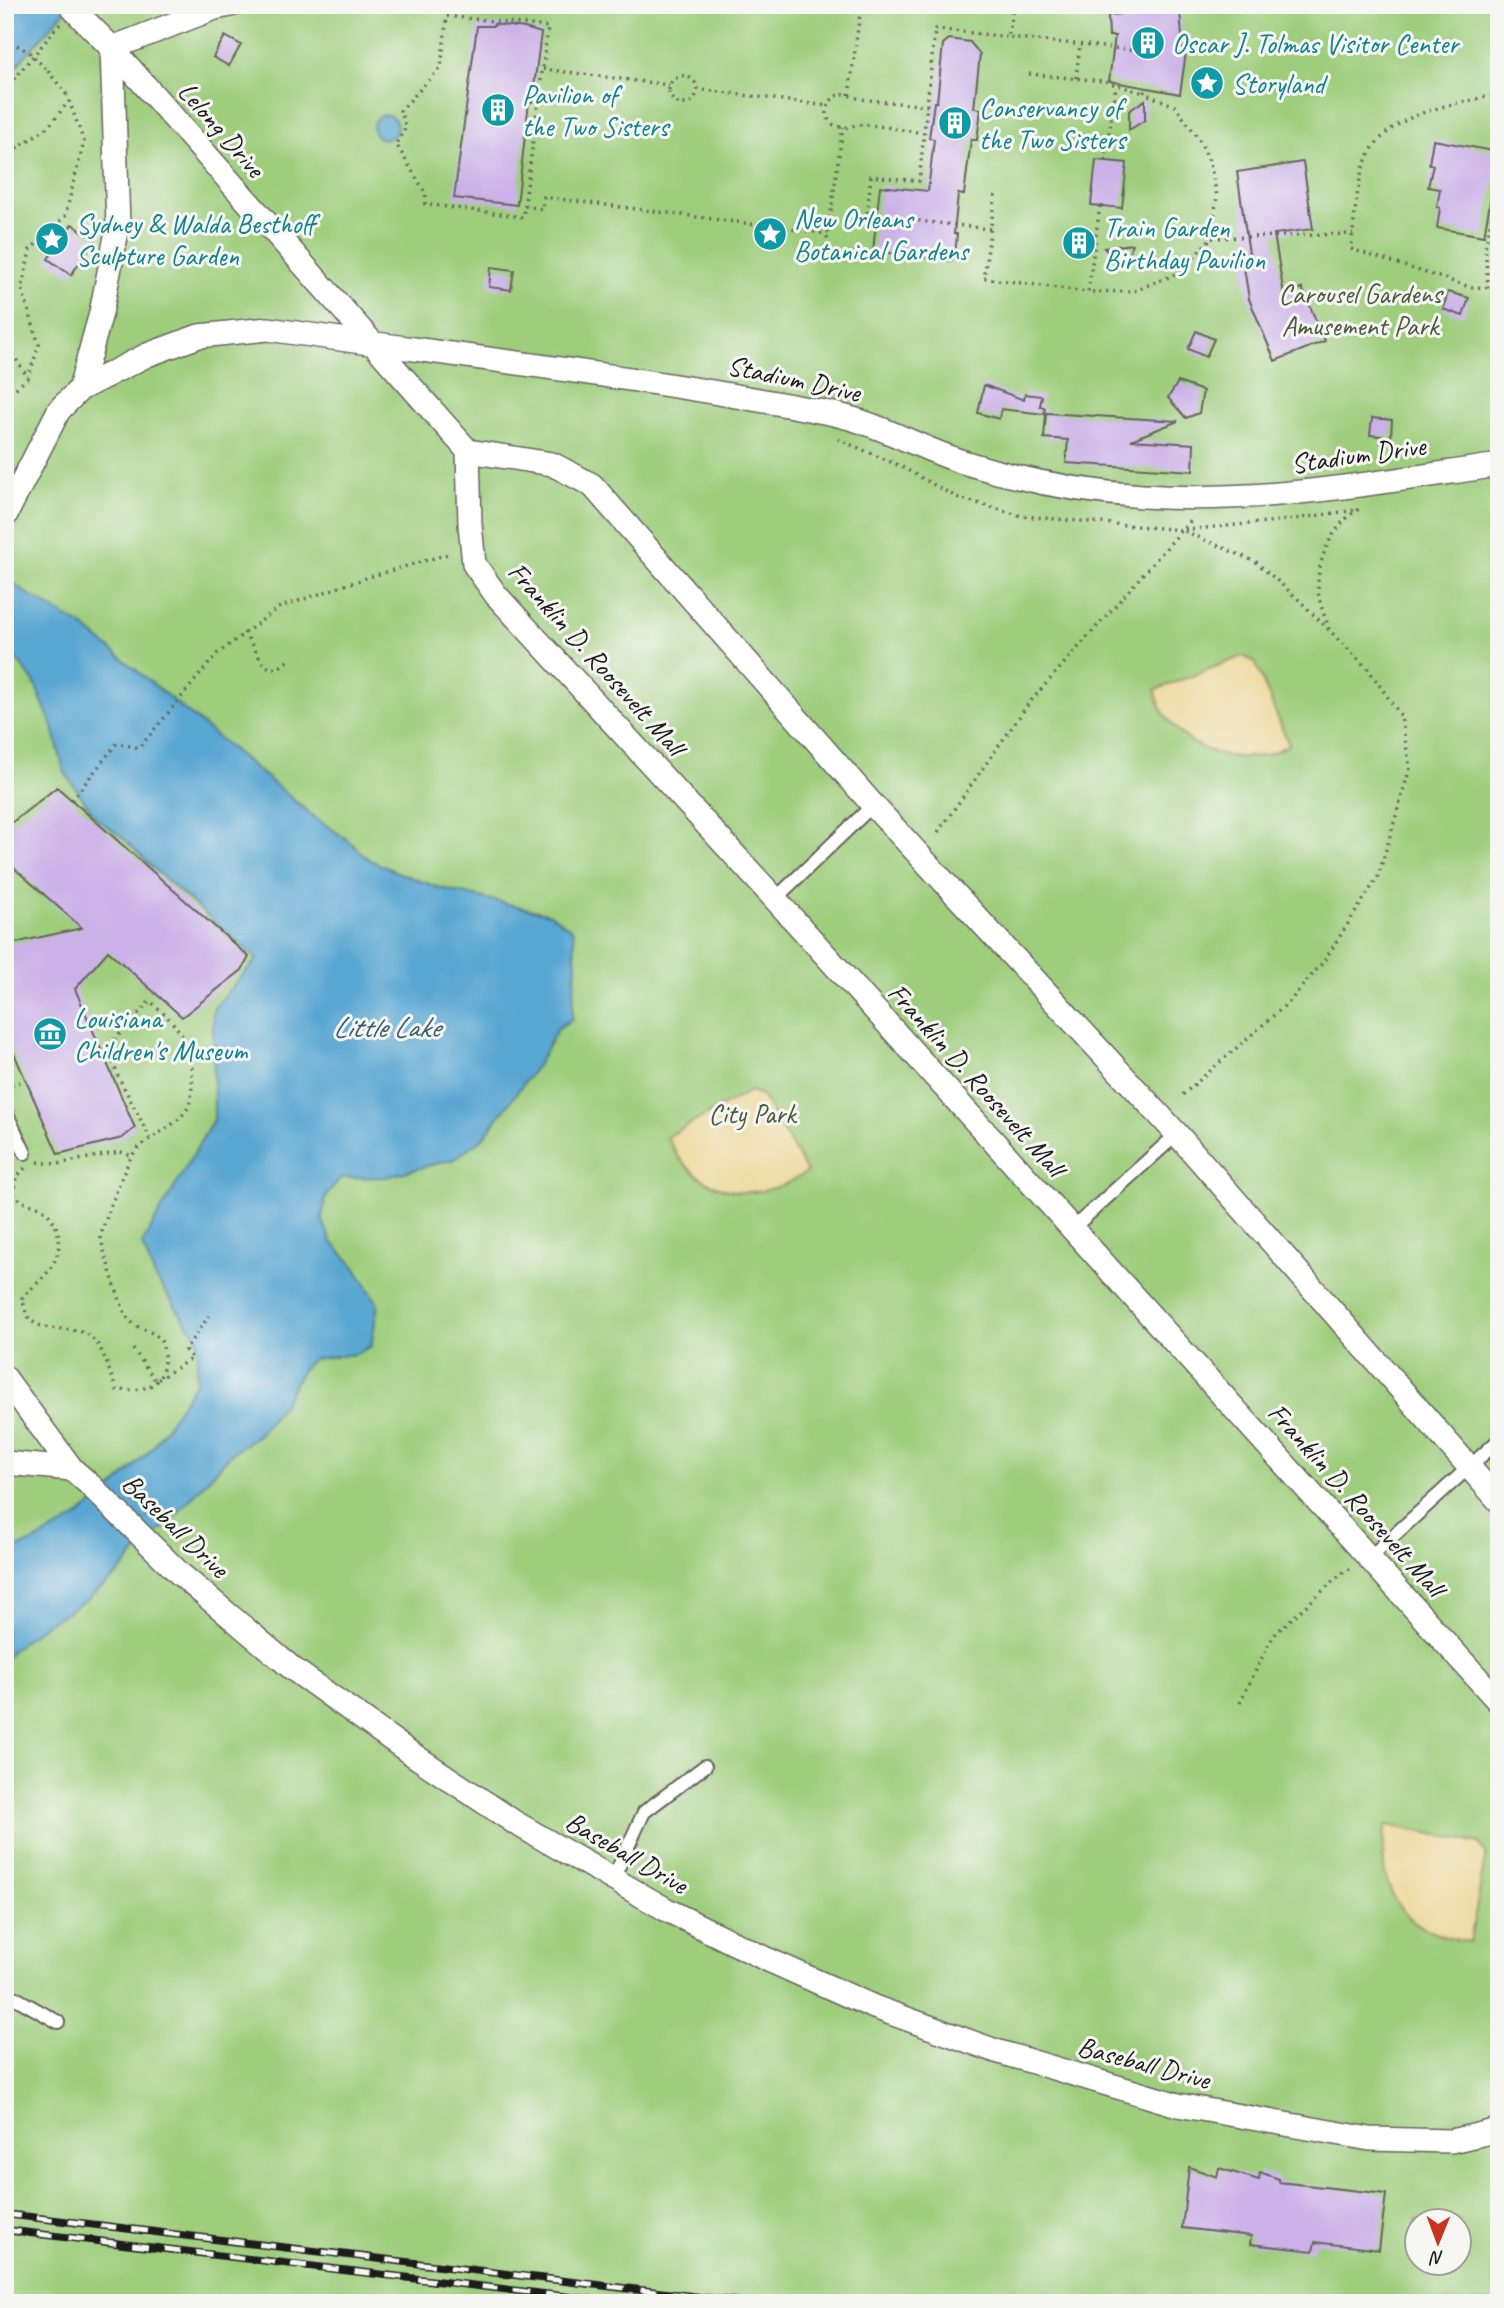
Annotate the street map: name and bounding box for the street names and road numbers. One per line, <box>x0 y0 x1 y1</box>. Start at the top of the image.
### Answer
street label: Lelong Drive <box>171 74 274 186</box>
street label: Stadium Drive <box>724 347 865 410</box>
street label: Stadium Drive <box>1289 428 1429 481</box>
street label: Franklin D. Roosevelt Mall <box>500 554 696 766</box>
street label: Franklin D. Roosevelt Mall <box>880 975 1076 1187</box>
street label: Franklin D. Roosevelt Mall <box>1260 1395 1456 1607</box>
street label: Baseball Drive <box>115 1466 238 1586</box>
street label: Baseball Drive <box>559 1803 696 1902</box>
street label: Baseball Drive <box>1074 2028 1216 2097</box>

